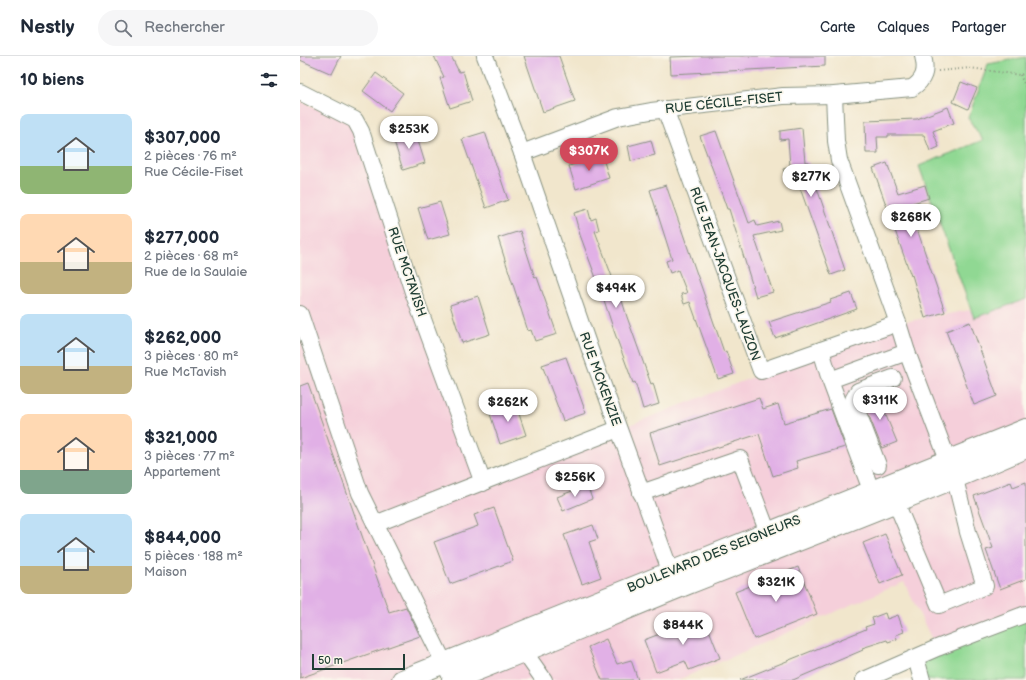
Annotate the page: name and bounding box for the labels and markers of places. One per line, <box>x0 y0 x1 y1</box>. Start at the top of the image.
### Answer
pin: $253K <box>381 116 437 150</box>
pin: $307K <box>561 138 617 172</box>
pin: $277K <box>783 164 839 198</box>
pin: $268K <box>883 204 939 238</box>
pin: $494K <box>588 275 644 309</box>
pin: $311K <box>852 387 908 421</box>
pin: $262K <box>480 389 536 423</box>
pin: $256K <box>547 464 603 498</box>
pin: $321K <box>748 569 804 603</box>
pin: $844K <box>655 612 711 646</box>

